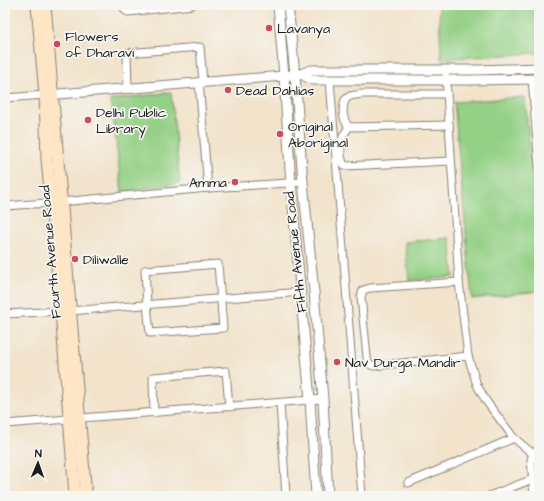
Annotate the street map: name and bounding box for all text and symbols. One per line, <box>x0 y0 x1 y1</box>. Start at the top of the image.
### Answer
place label: Lavanya <box>277 19 330 39</box>
marker: Lavanya <box>264 23 274 33</box>
place label: Flowers of Dharavi <box>65 27 134 63</box>
marker: Flowers of Dharavi <box>52 39 62 49</box>
place label: Dead Dahlias <box>236 81 314 101</box>
marker: Dead Dahlias <box>223 85 233 95</box>
place label: Delhi Public Library <box>96 103 167 139</box>
marker: Delhi Public Library <box>83 115 93 125</box>
place label: Original Aboriginal <box>288 117 348 153</box>
marker: Original Aboriginal <box>275 129 285 139</box>
place label: Amma <box>189 173 227 193</box>
marker: Amma <box>230 177 240 187</box>
street label: Fourth Avenue Road <box>35 184 67 319</box>
street label: Fifth Avenue Road <box>280 190 312 313</box>
place label: Diliwalle <box>83 250 129 270</box>
marker: Diliwalle <box>70 254 80 264</box>
place label: Nav Durga Mandir <box>345 353 461 373</box>
marker: Nav Durga Mandir <box>332 357 342 367</box>
north arrow <box>18 443 58 483</box>
text: N <box>35 446 42 461</box>

